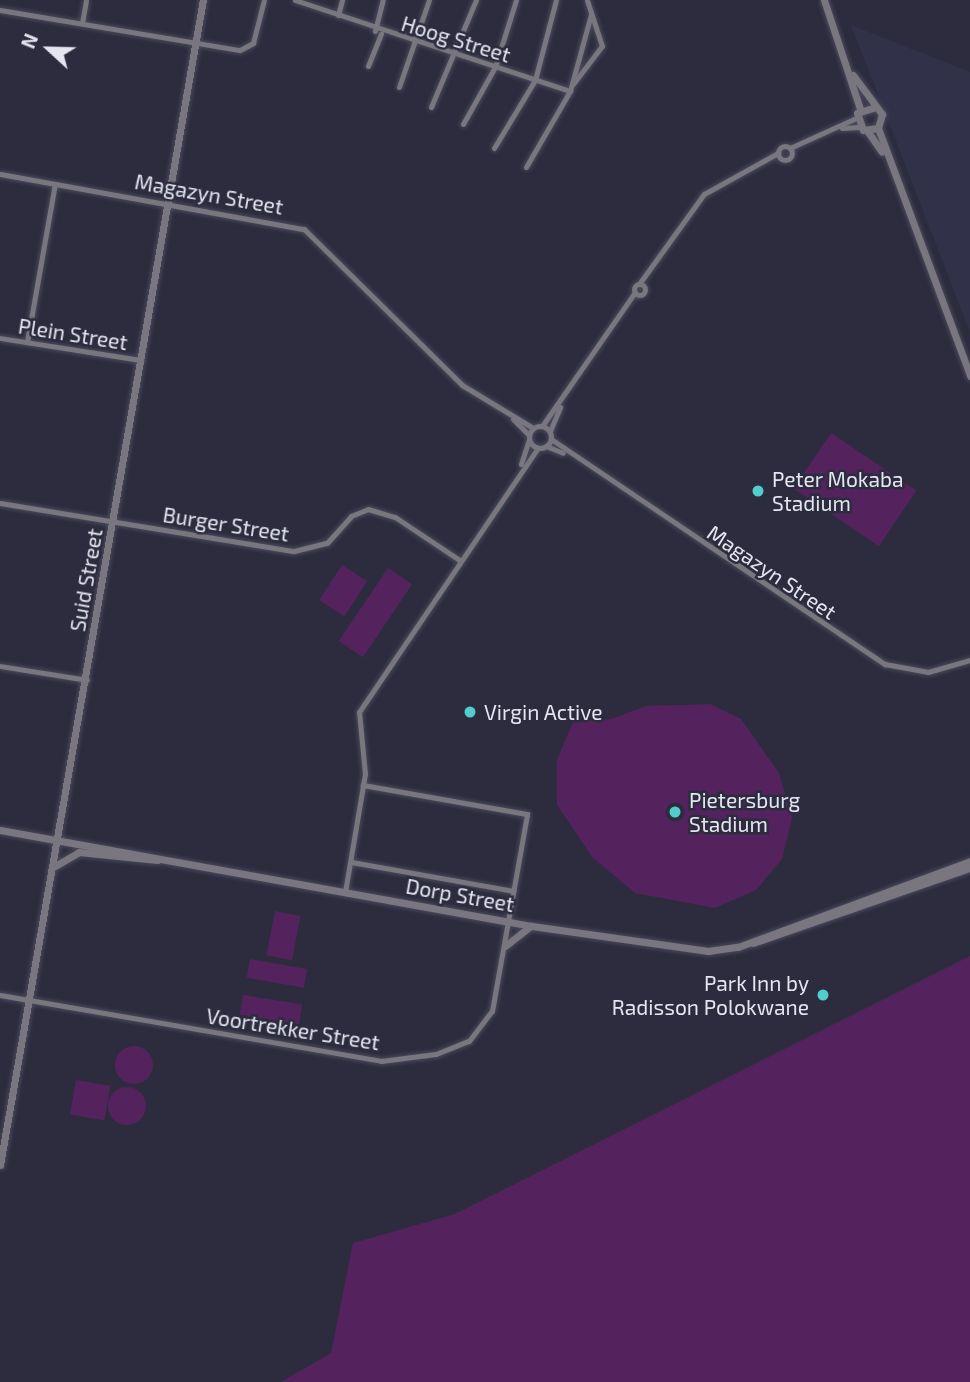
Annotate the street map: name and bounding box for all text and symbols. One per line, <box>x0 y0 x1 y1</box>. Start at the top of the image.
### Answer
street label: Hoog Street <box>398 10 514 68</box>
north arrow <box>14 14 84 84</box>
text: N <box>16 30 42 52</box>
street label: Magazyn Street <box>133 169 285 219</box>
street label: Plein Street <box>17 313 129 355</box>
place label: Peter Mokaba Stadium <box>772 466 904 516</box>
marker: Peter Mokaba Stadium <box>750 483 766 499</box>
street label: Burger Street <box>161 502 291 546</box>
street label: Magazyn Street <box>703 520 841 624</box>
street label: Suid Street <box>65 527 107 633</box>
place label: Virgin Active <box>484 699 603 725</box>
marker: Virgin Active <box>462 704 478 720</box>
place label: Pietersburg Stadium <box>689 787 800 837</box>
marker: Pietersburg Stadium <box>667 804 683 820</box>
street label: Dorp Street <box>404 873 516 917</box>
place label: Park Inn by Radisson Polokwane <box>612 970 809 1020</box>
marker: Park Inn by Radisson Polokwane <box>815 987 831 1003</box>
street label: Voortrekker Street <box>204 1003 382 1055</box>

